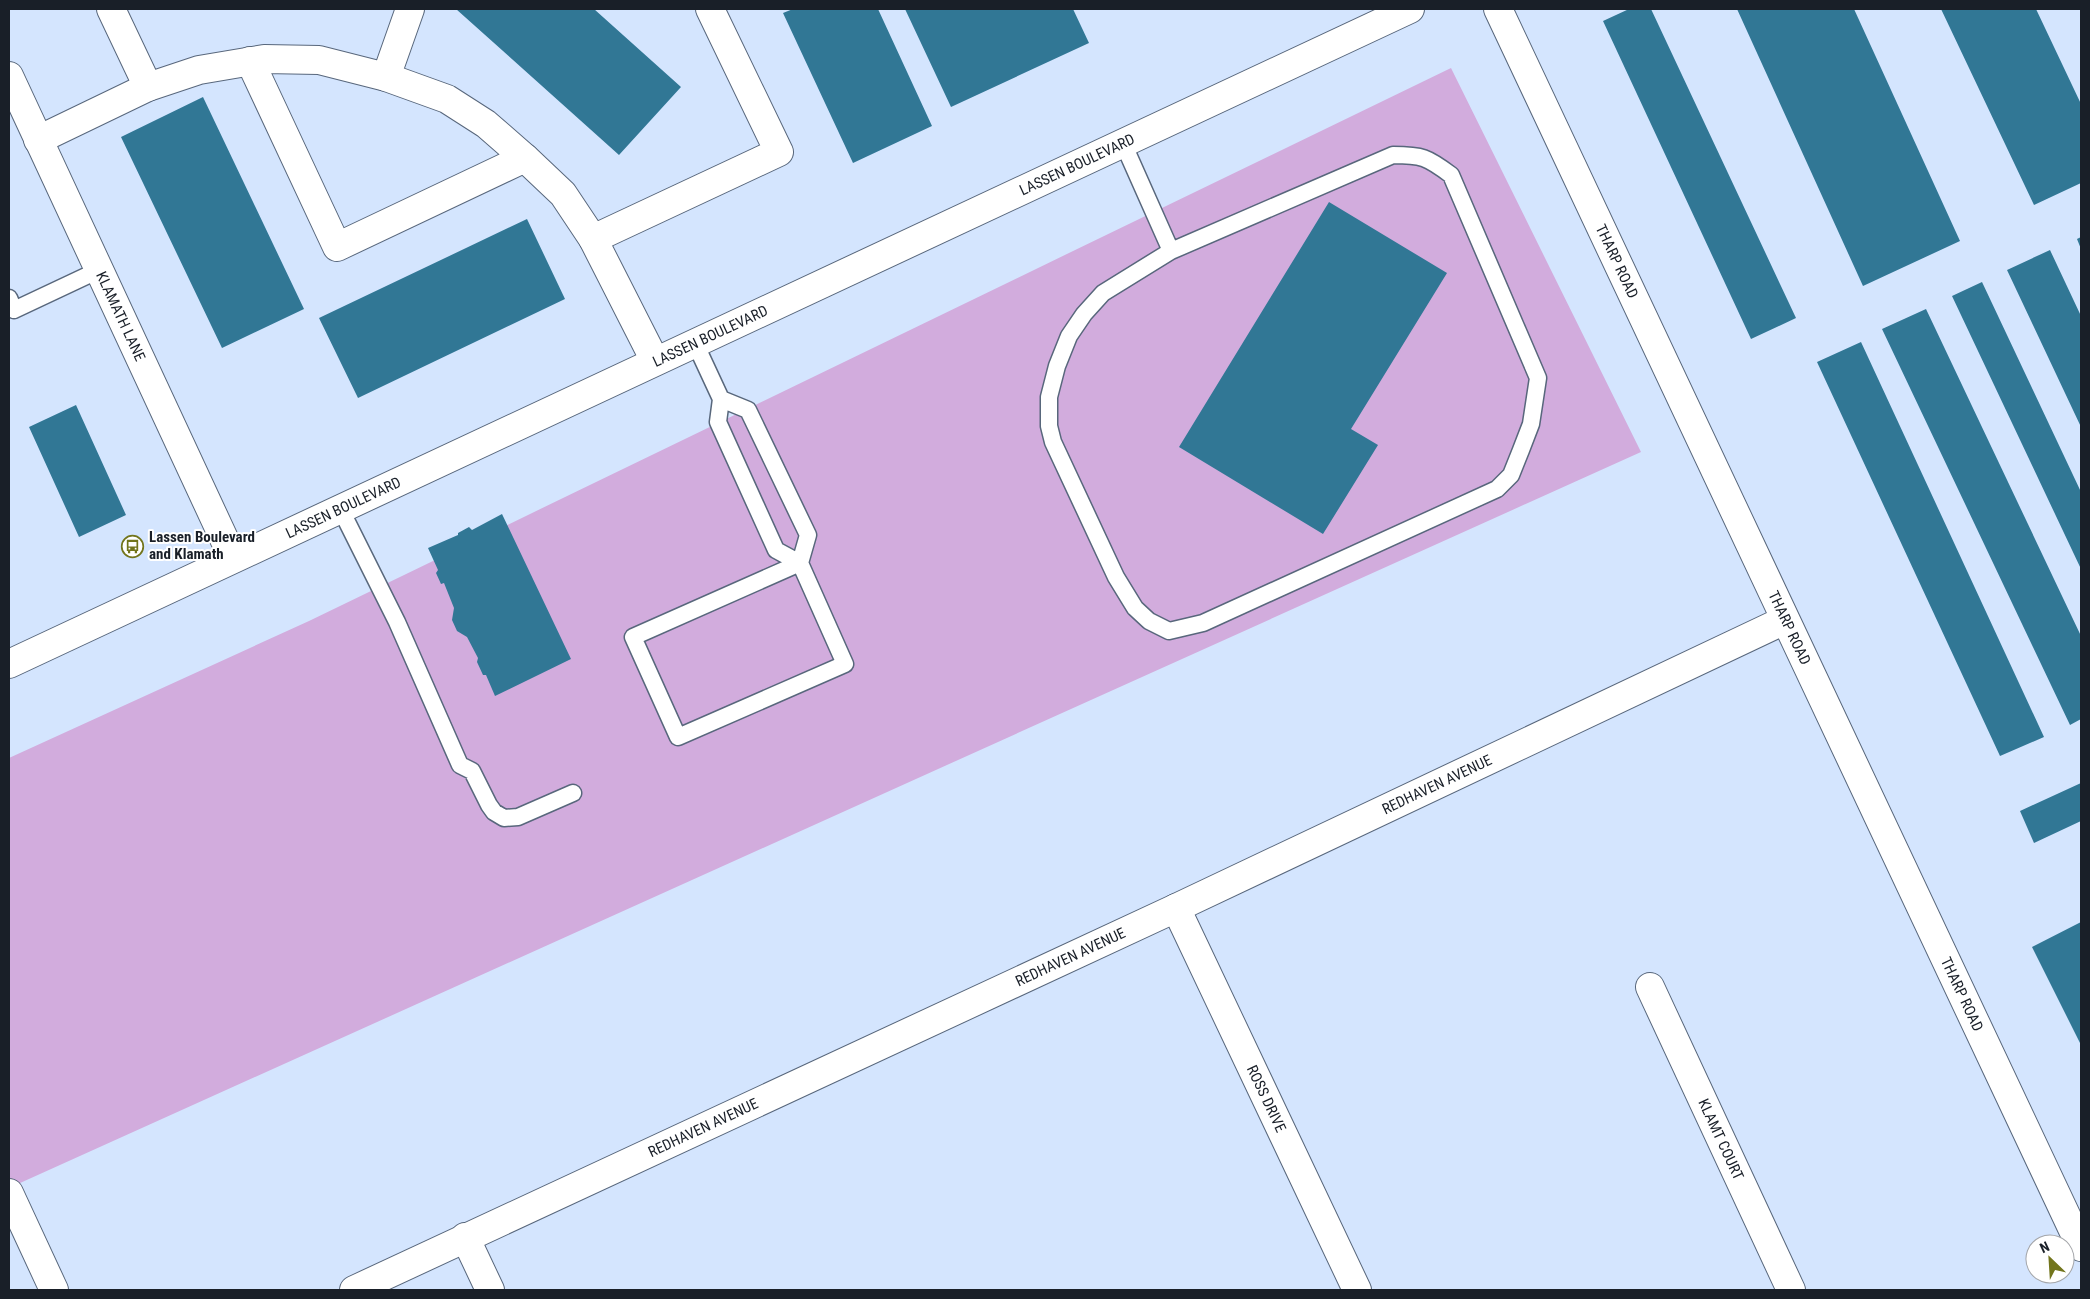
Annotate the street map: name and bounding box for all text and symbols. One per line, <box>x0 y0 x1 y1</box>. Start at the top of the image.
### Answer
street label: LASSEN BOULEVARD <box>1017 130 1137 199</box>
street label: THARP ROAD <box>1592 222 1642 301</box>
street label: KLAMATH LANE <box>92 269 149 364</box>
street label: LASSEN BOULEVARD <box>650 302 771 371</box>
street label: LASSEN BOULEVARD <box>283 473 404 542</box>
place label: Lassen Boulevard and Klamath <box>149 528 255 563</box>
bus stop icon: Lassen Boulevard and Klamath <box>121 534 145 558</box>
street label: THARP ROAD <box>1764 588 1815 668</box>
street label: REDHAVEN AVENUE <box>1379 751 1495 818</box>
street label: REDHAVEN AVENUE <box>1013 924 1128 990</box>
street label: THARP ROAD <box>1937 954 1987 1034</box>
street label: ROSS DRIVE <box>1243 1062 1290 1135</box>
street label: REDHAVEN AVENUE <box>645 1094 761 1161</box>
street label: KLAMT COURT <box>1694 1096 1748 1183</box>
north arrow <box>2025 1234 2075 1284</box>
text: N <box>2037 1238 2052 1256</box>

